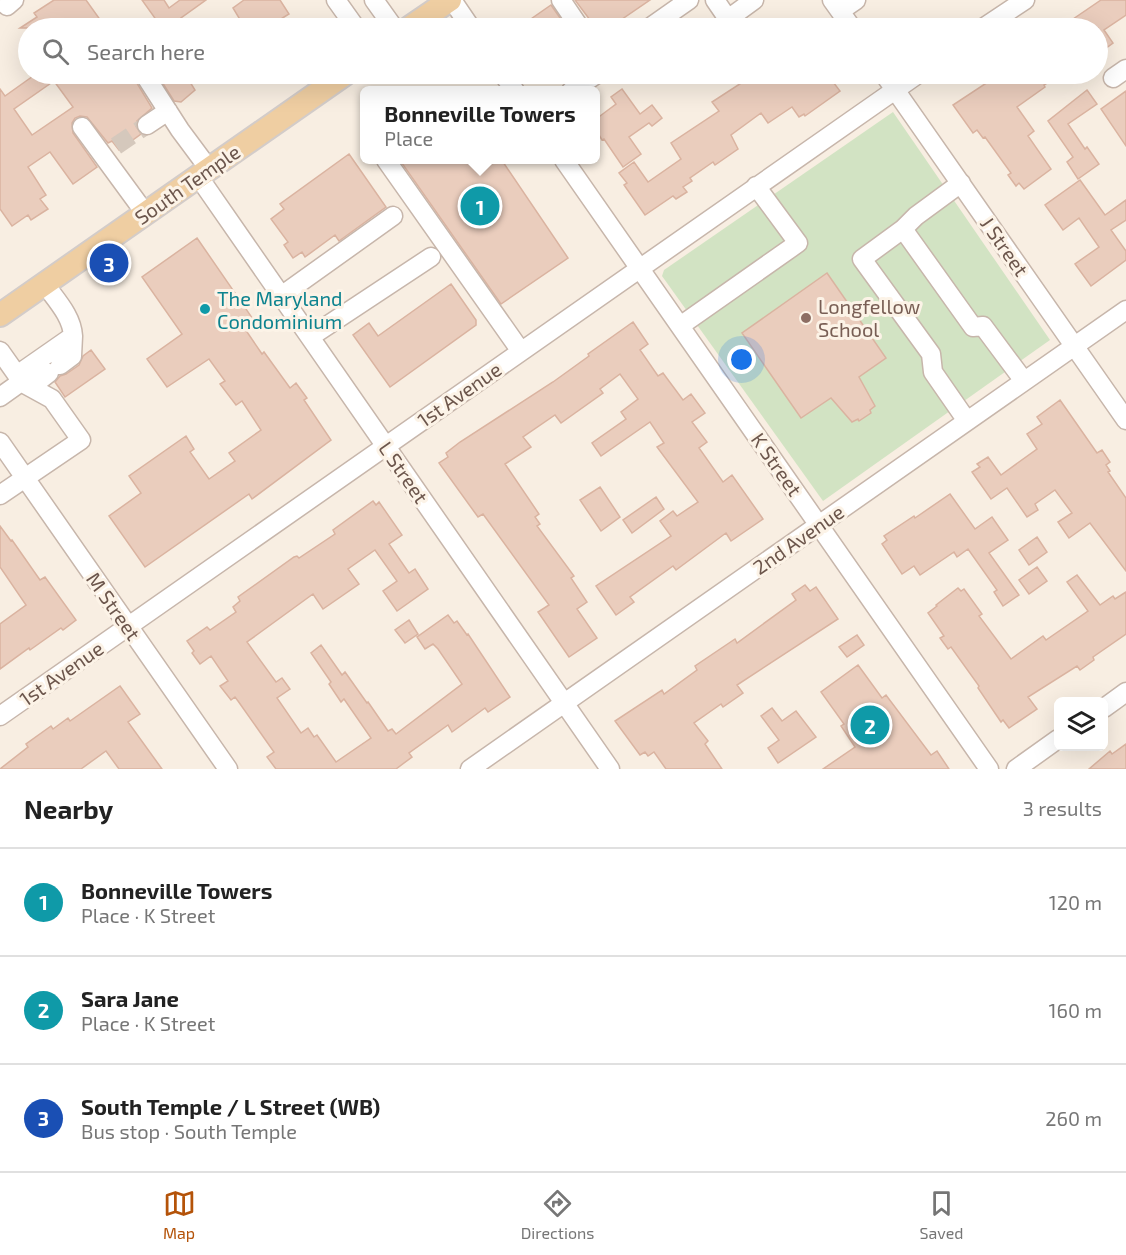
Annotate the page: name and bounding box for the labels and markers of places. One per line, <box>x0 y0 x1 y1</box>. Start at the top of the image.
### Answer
pin: 1 <box>460 184 500 228</box>
pin: 3 <box>90 240 128 286</box>
place label: The Maryland Condominium <box>217 286 343 333</box>
place label: Longfellow School <box>818 294 920 341</box>
marker: The Maryland Condominium <box>198 302 212 316</box>
marker: Longfellow School <box>799 311 813 325</box>
pin: 2 <box>850 702 890 748</box>

